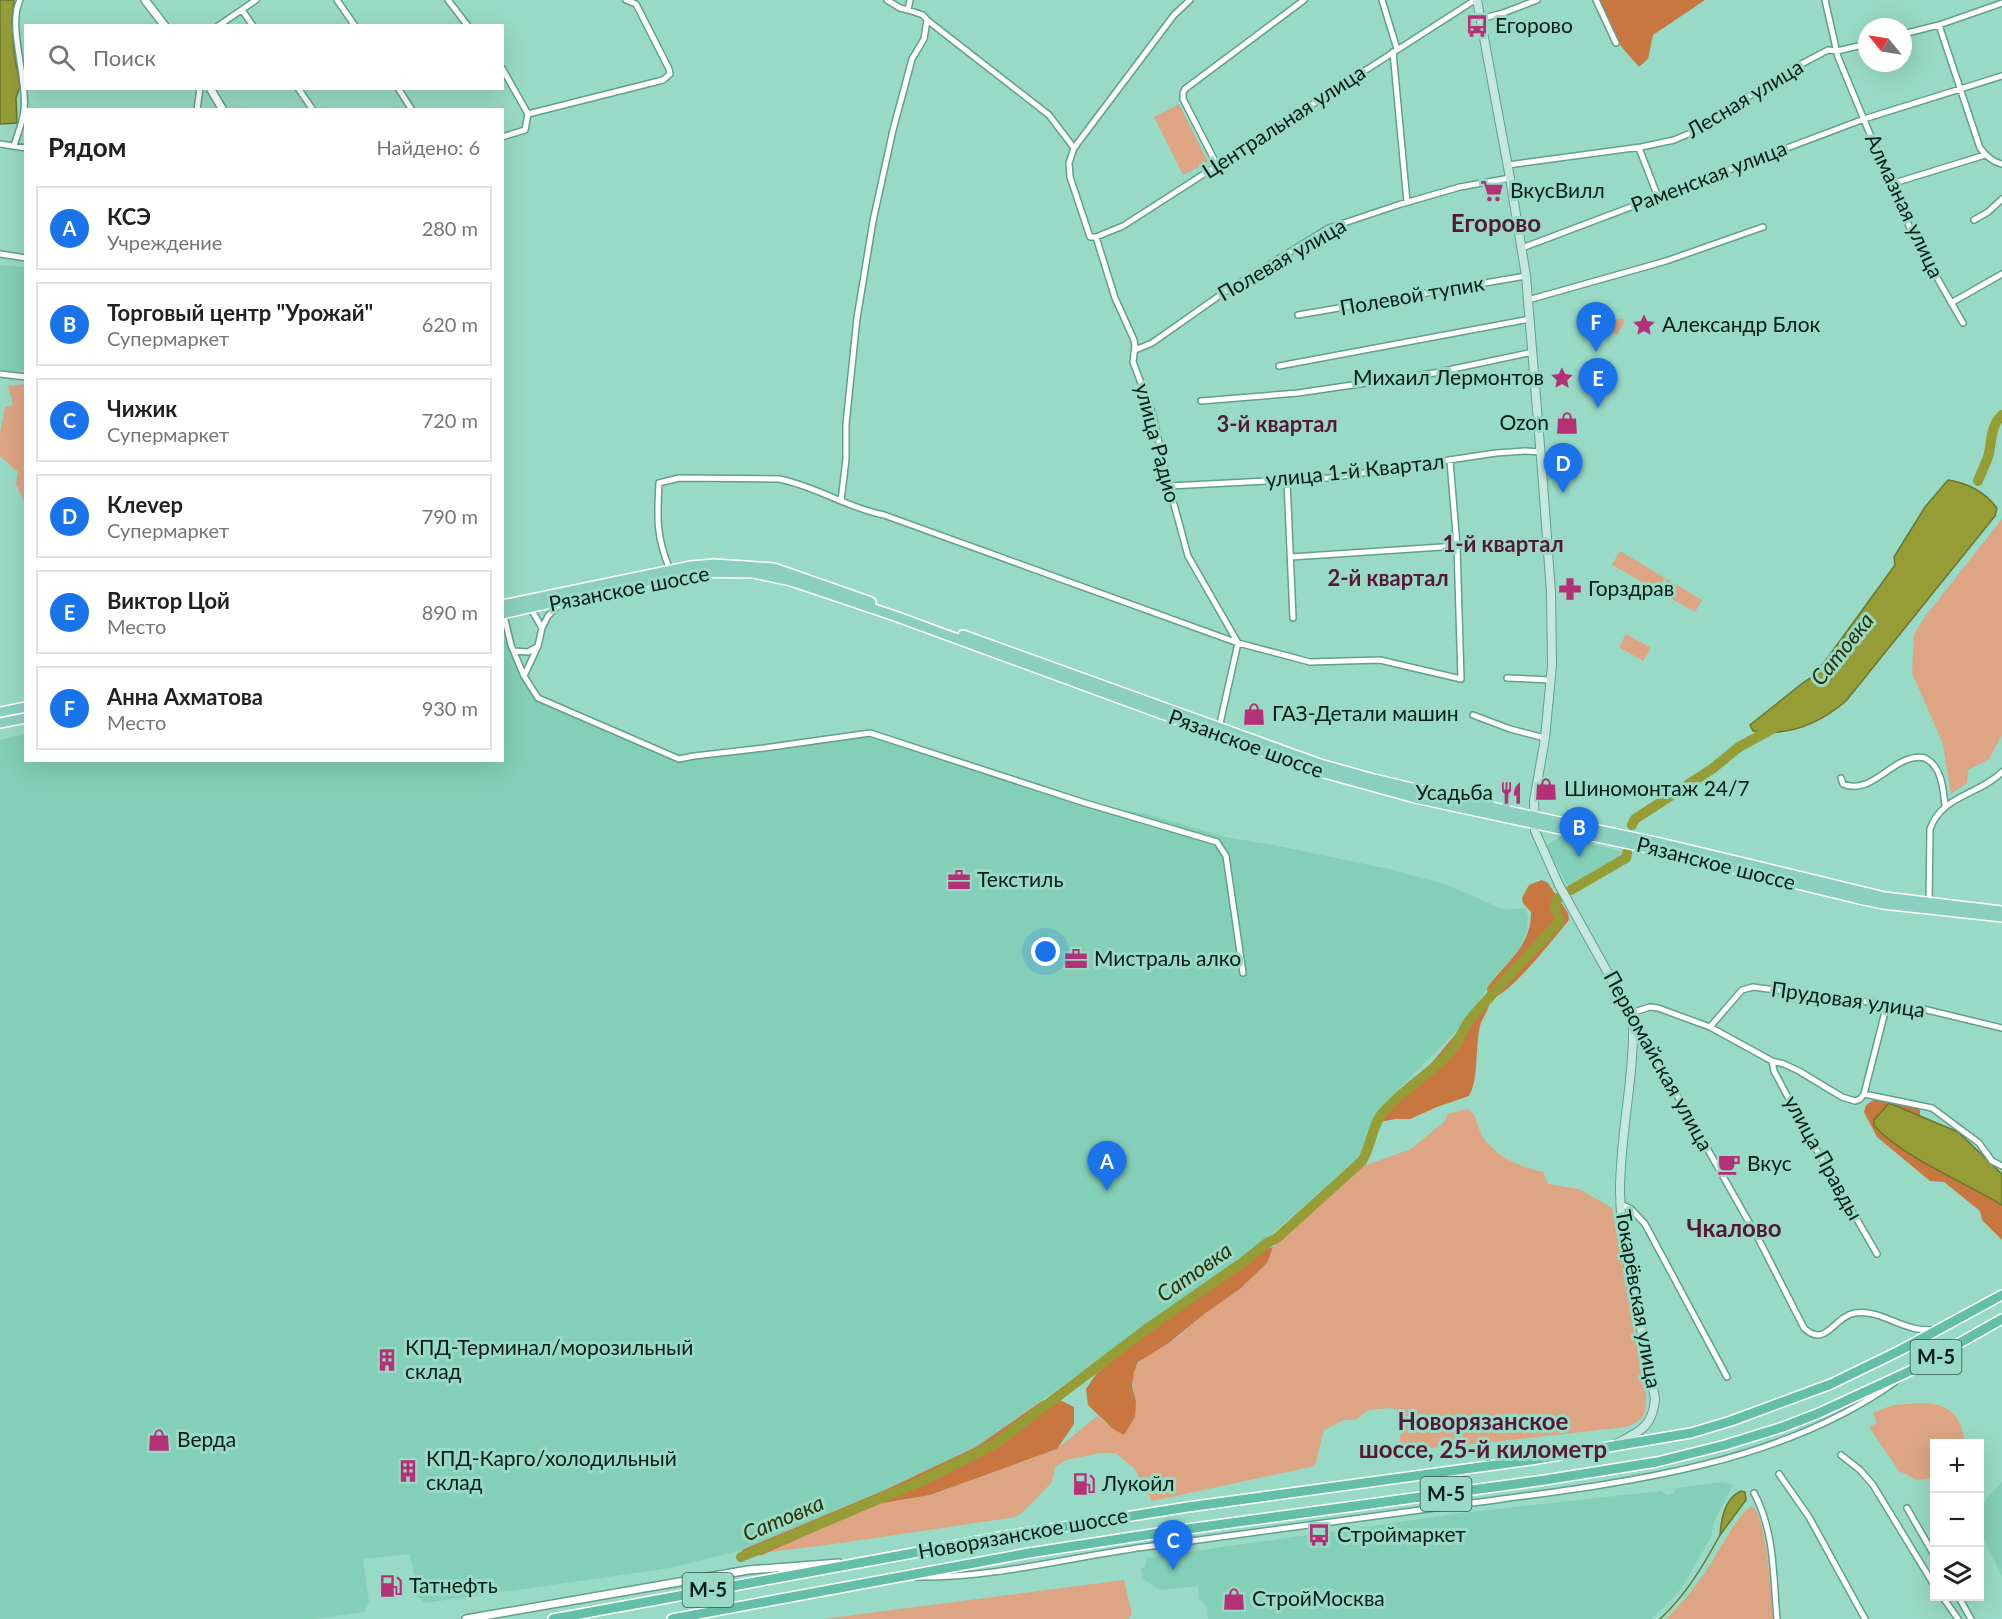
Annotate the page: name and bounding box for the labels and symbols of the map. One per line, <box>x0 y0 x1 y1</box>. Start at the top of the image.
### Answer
place label: Егорово <box>1495 12 1573 37</box>
bus stop icon: Егорово <box>1464 13 1490 39</box>
north arrow <box>1858 18 1912 72</box>
street label: Лесная улица <box>1681 53 1807 143</box>
street label: Центральная улица <box>1197 59 1369 183</box>
street label: Алмазная улица <box>1861 129 1950 282</box>
street label: Раменская улица <box>1627 134 1790 217</box>
place label: ВкусВилл <box>1510 177 1605 202</box>
supermarket icon: ВкусВилл <box>1479 178 1505 204</box>
district label: Егорово <box>1451 208 1541 237</box>
street label: Полевая улица <box>1213 212 1350 306</box>
street label: Полевой тупик <box>1338 270 1486 320</box>
pin: F <box>1576 302 1616 352</box>
place label: Александр Блок <box>1662 311 1821 336</box>
place icon: Александр Блок <box>1631 312 1657 338</box>
pin: E <box>1578 358 1618 408</box>
place label: Михаил Лермонтов <box>1353 364 1544 389</box>
place icon: Михаил Лермонтов <box>1549 365 1575 391</box>
street label: улица Радио <box>1131 380 1186 505</box>
place label: Ozon <box>1500 409 1549 434</box>
district label: 3-й квартал <box>1216 410 1338 437</box>
shop icon: Ozon <box>1554 410 1580 436</box>
pin: D <box>1544 444 1582 493</box>
street label: улица 1-й Квартал <box>1264 448 1445 491</box>
district label: 1-й квартал <box>1442 530 1564 557</box>
street label: Рязанское шоссе <box>546 560 711 615</box>
district label: 2-й квартал <box>1327 564 1449 591</box>
place label: Горздрав <box>1588 575 1674 600</box>
pharmacy icon: Горздрав <box>1557 576 1583 602</box>
water label: Сатовка <box>1804 607 1879 690</box>
place label: ГАЗ-Детали машин <box>1272 700 1459 725</box>
shop icon: ГАЗ-Детали машин <box>1241 701 1267 727</box>
street label: Рязанское шоссе <box>1166 703 1327 782</box>
place label: Шиномонтаж 24/7 <box>1564 775 1750 800</box>
shop icon: Шиномонтаж 24/7 <box>1533 776 1559 802</box>
place label: Усадьба <box>1416 779 1493 804</box>
restaurant icon: Усадьба <box>1498 780 1524 806</box>
pin: B <box>1560 808 1598 857</box>
street label: Рязанское шоссе <box>1634 831 1798 894</box>
place label: Текстиль <box>977 866 1063 891</box>
office icon: Текстиль <box>946 867 972 893</box>
your location <box>1031 937 1060 966</box>
place label: Мистраль алко <box>1094 945 1241 970</box>
office icon: Мистраль алко <box>1063 946 1089 972</box>
street label: Первомайская улица <box>1599 966 1719 1155</box>
street label: Прудовая улица <box>1770 975 1927 1022</box>
street label: улица Правды <box>1780 1091 1869 1224</box>
pin: A <box>1088 1142 1126 1191</box>
place label: Вкус <box>1747 1150 1792 1175</box>
cafe icon: Вкус <box>1716 1151 1742 1177</box>
street label: Токарёвская улица <box>1611 1208 1667 1390</box>
district label: Чкалово <box>1686 1213 1782 1242</box>
water label: Сатовка <box>1151 1236 1236 1307</box>
place label: КПД-Терминал/морозильный склад <box>405 1334 693 1383</box>
road number: М-5 <box>1910 1340 1962 1374</box>
building icon: КПД-Терминал/морозильный склад <box>374 1347 400 1373</box>
district label: Новорязанское шоссе, 25-й километр <box>1359 1406 1607 1463</box>
place label: Верда <box>177 1426 236 1451</box>
shop icon: Верда <box>146 1427 172 1453</box>
place label: КПД-Карго/холодильный склад <box>426 1445 677 1494</box>
building icon: КПД-Карго/холодильный склад <box>395 1458 421 1484</box>
place label: Лукойл <box>1101 1470 1175 1495</box>
fuel station icon: Лукойл <box>1071 1471 1097 1497</box>
road number: М-5 <box>1420 1477 1472 1511</box>
water label: Сатовка <box>738 1488 827 1547</box>
street label: Новорязанское шоссе <box>916 1502 1130 1563</box>
pin: C <box>1154 1520 1192 1570</box>
place label: Строймаркет <box>1337 1521 1466 1546</box>
bus stop icon: Строймаркет <box>1306 1522 1332 1548</box>
place label: Татнефть <box>409 1572 498 1597</box>
fuel station icon: Татнефть <box>378 1573 404 1599</box>
road number: М-5 <box>682 1573 734 1607</box>
place label: СтройМосква <box>1252 1585 1385 1610</box>
shop icon: СтройМосква <box>1221 1586 1247 1612</box>

